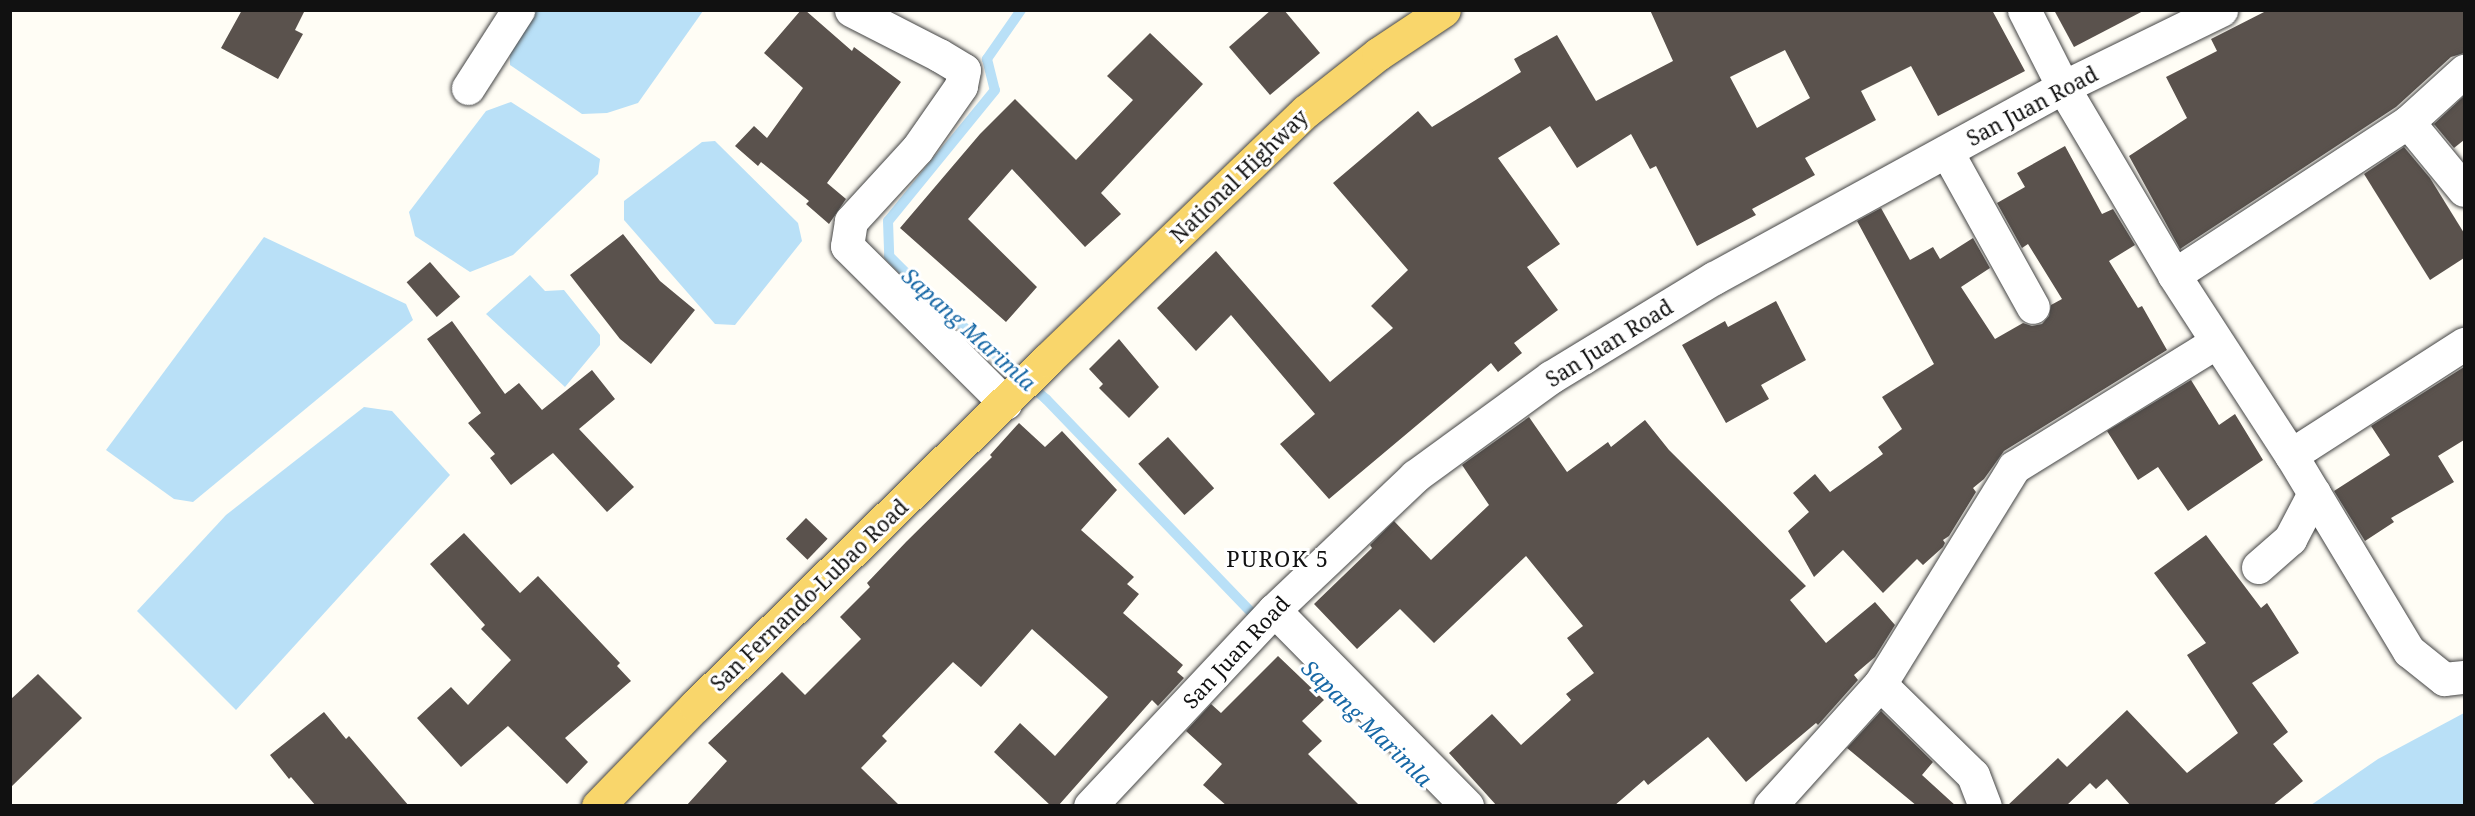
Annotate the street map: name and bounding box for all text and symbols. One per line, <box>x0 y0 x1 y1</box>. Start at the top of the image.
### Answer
street label: San Juan Road <box>1962 61 2102 151</box>
street label: National Highway <box>1165 104 1313 248</box>
water label: Sapang Marimla <box>897 262 1041 396</box>
street label: San Juan Road <box>1541 294 1677 392</box>
street label: San Fernando-Lubao Road <box>705 494 913 696</box>
district label: PUROK 5 <box>1226 546 1330 572</box>
street label: San Juan Road <box>1178 591 1294 713</box>
water label: Sapang Marimla <box>1296 654 1438 792</box>

